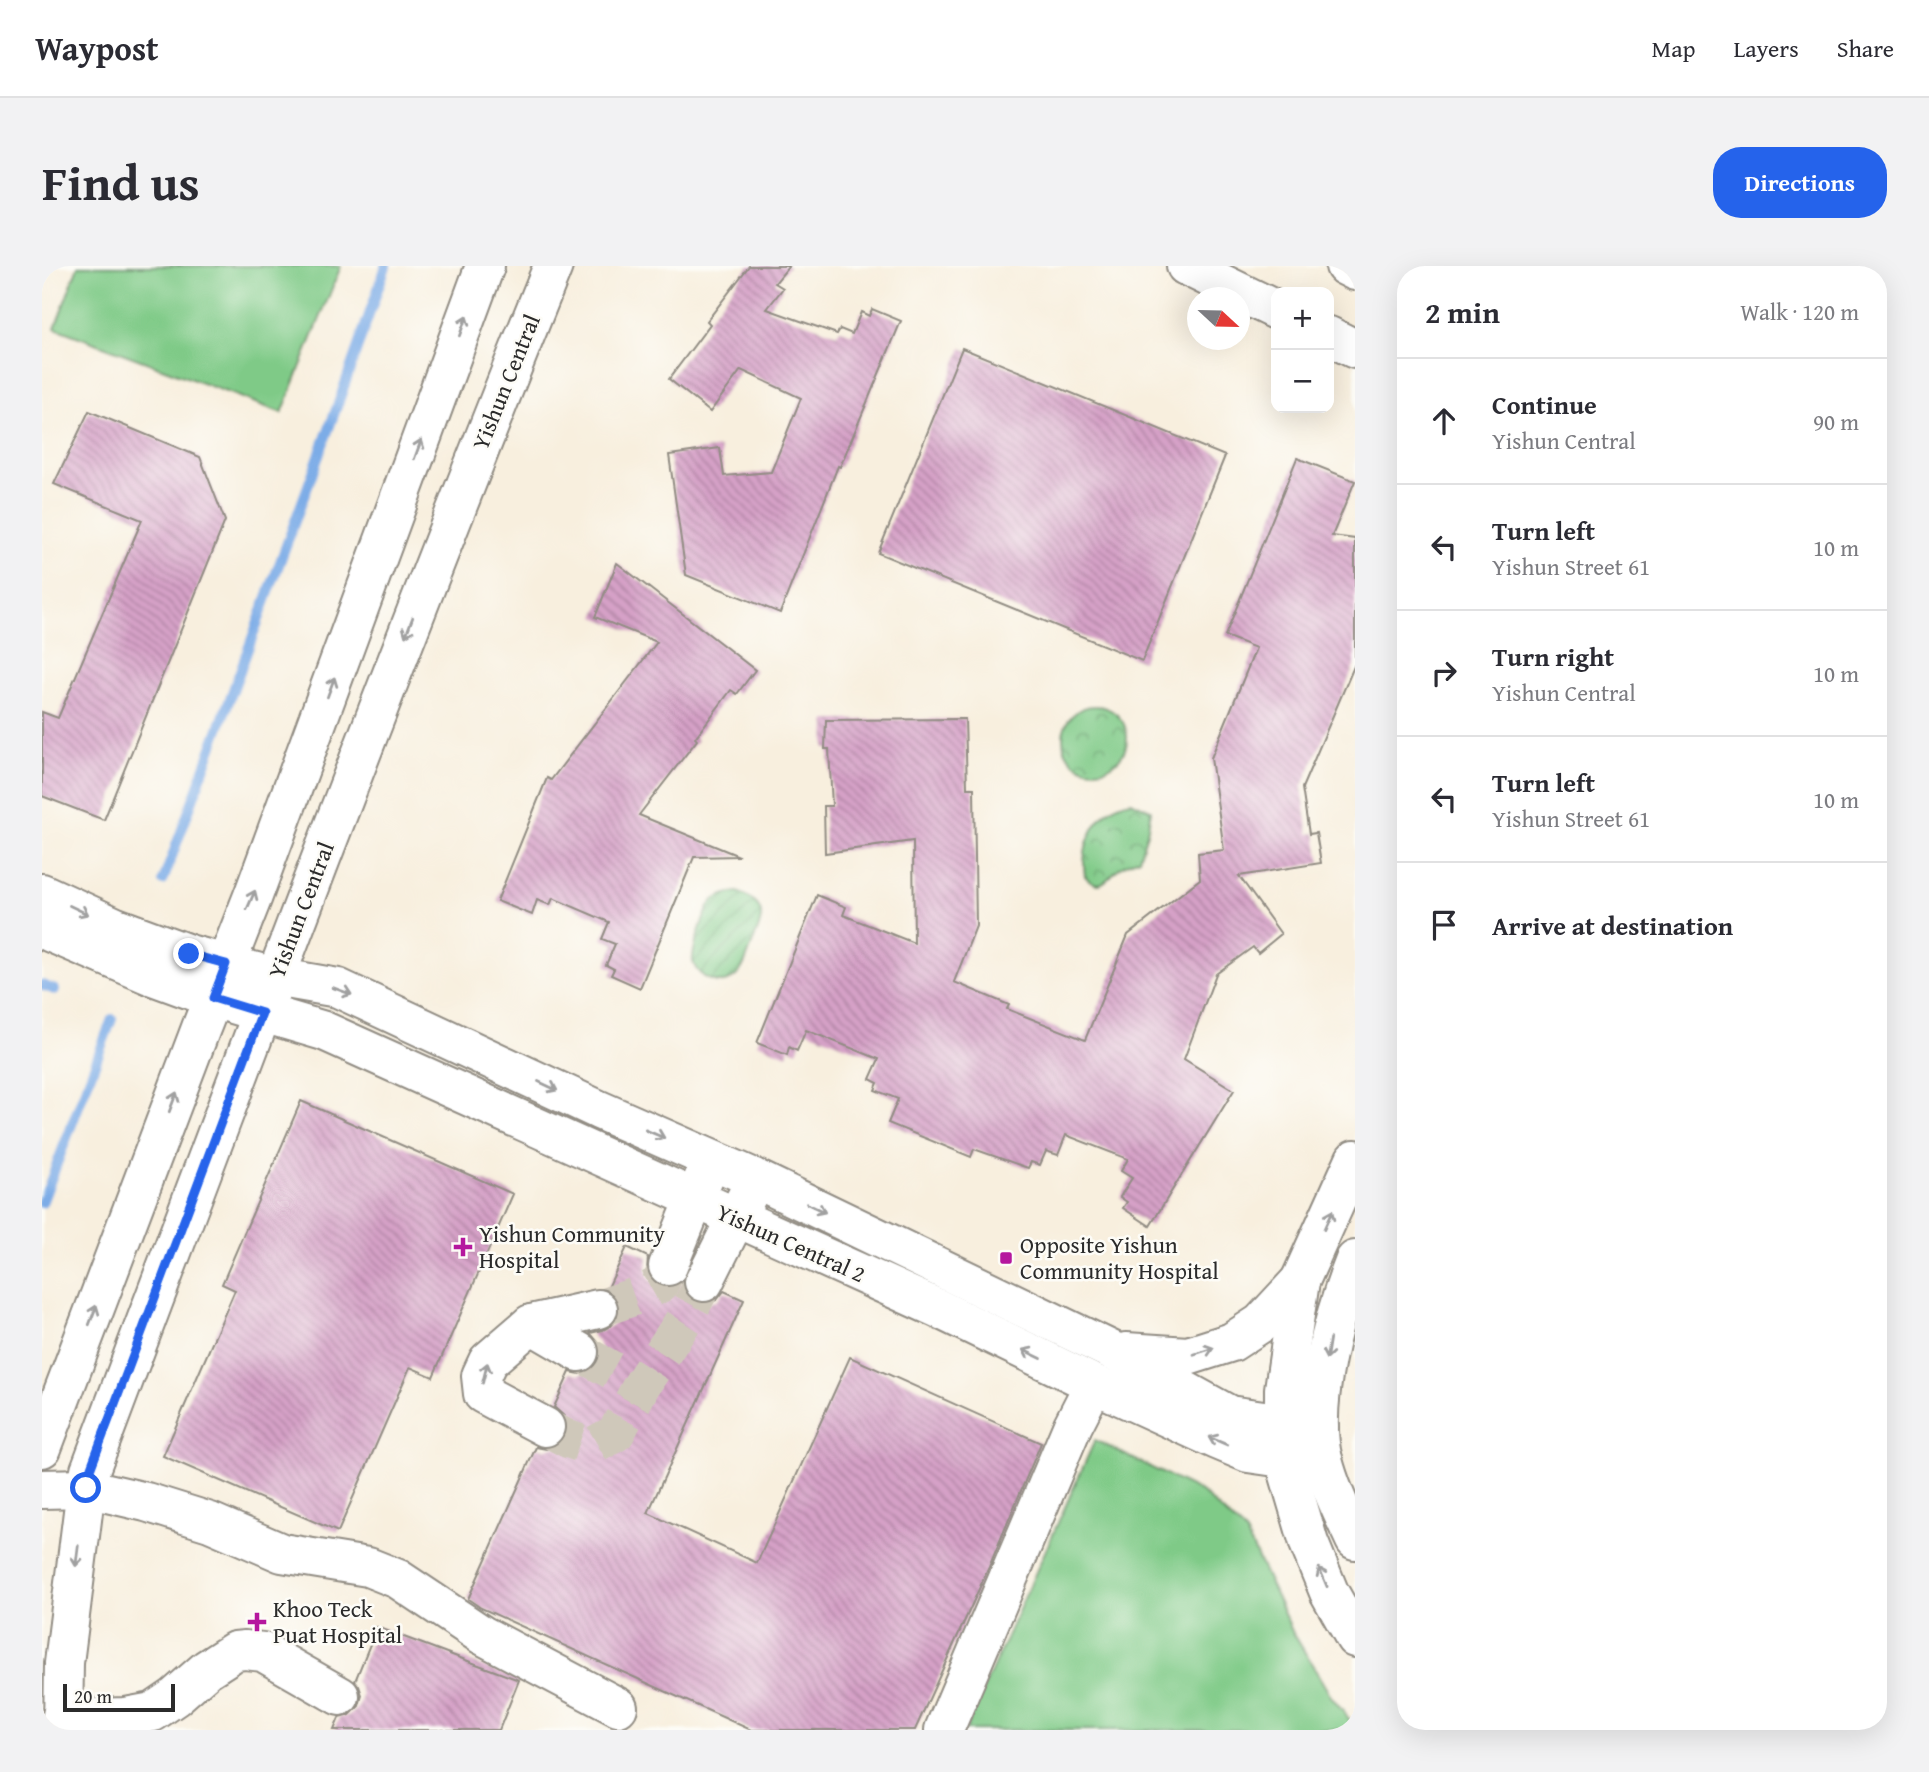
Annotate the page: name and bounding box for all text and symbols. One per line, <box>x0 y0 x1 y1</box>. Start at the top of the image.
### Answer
text: Waypost <box>35 24 159 72</box>
text: Map <box>1652 31 1695 66</box>
text: Layers <box>1733 31 1799 66</box>
text: Share <box>1837 31 1894 66</box>
text: Find us <box>42 146 200 218</box>
button: Directions <box>1713 147 1887 218</box>
north arrow <box>1187 287 1250 350</box>
map controls <box>1271 287 1334 413</box>
button: + <box>1271 287 1334 350</box>
text: 2 min <box>1425 290 1500 334</box>
text: Walk · 120 m <box>1740 295 1859 328</box>
street label: Yishun Central <box>463 309 548 455</box>
one-way arrow <box>458 315 470 337</box>
button: − <box>1271 350 1334 413</box>
text: Continue <box>1492 385 1597 424</box>
icon: ahead <box>1425 402 1463 440</box>
text: 90 m <box>1813 405 1859 438</box>
text: Yishun Central <box>1492 424 1636 457</box>
one-way arrow <box>413 439 425 461</box>
text: Turn left <box>1492 511 1595 550</box>
icon: left <box>1425 528 1463 566</box>
text: 10 m <box>1813 531 1859 564</box>
text: Yishun Street 61 <box>1492 550 1650 583</box>
one-way arrow <box>402 616 414 638</box>
text: Turn right <box>1492 637 1614 676</box>
icon: right <box>1425 654 1463 692</box>
text: 10 m <box>1813 657 1859 690</box>
text: Yishun Central <box>1492 676 1636 709</box>
one-way arrow <box>326 677 338 699</box>
text: Turn left <box>1492 763 1595 802</box>
icon: left <box>1425 780 1463 818</box>
text: 10 m <box>1813 783 1859 816</box>
text: Yishun Street 61 <box>1492 802 1650 835</box>
street label: Yishun Central <box>259 837 342 983</box>
one-way arrow <box>246 890 259 912</box>
one-way arrow <box>68 903 89 917</box>
icon: arrive <box>1425 906 1463 944</box>
text: Arrive at destination <box>1492 906 1733 945</box>
route end <box>173 938 204 969</box>
one-way arrow <box>330 986 352 998</box>
one-way arrow <box>537 1080 558 1094</box>
one-way arrow <box>168 1091 180 1113</box>
one-way arrow <box>644 1129 665 1142</box>
street label: Yishun Central 2 <box>712 1195 871 1290</box>
one-way arrow <box>805 1202 826 1215</box>
one-way arrow <box>1322 1210 1335 1231</box>
place label: Yishun Community Hospital <box>479 1217 665 1276</box>
place label: Opposite Yishun Community Hospital <box>1020 1228 1219 1287</box>
marker: Yishun Community Hospital <box>453 1237 473 1257</box>
marker: Opposite Yishun Community Hospital <box>998 1250 1014 1266</box>
one-way arrow <box>87 1304 100 1326</box>
one-way arrow <box>1321 1337 1334 1360</box>
one-way arrow <box>1193 1344 1215 1357</box>
one-way arrow <box>1022 1347 1043 1361</box>
one-way arrow <box>479 1362 492 1384</box>
one-way arrow <box>1208 1433 1230 1446</box>
route start <box>70 1472 101 1503</box>
one-way arrow <box>71 1544 84 1567</box>
one-way arrow <box>1316 1567 1329 1589</box>
place label: Khoo Teck Puat Hospital <box>273 1592 402 1651</box>
marker: Khoo Teck Puat Hospital <box>247 1612 267 1632</box>
scale bar <box>63 1681 175 1713</box>
text: 20 m <box>74 1682 112 1710</box>

